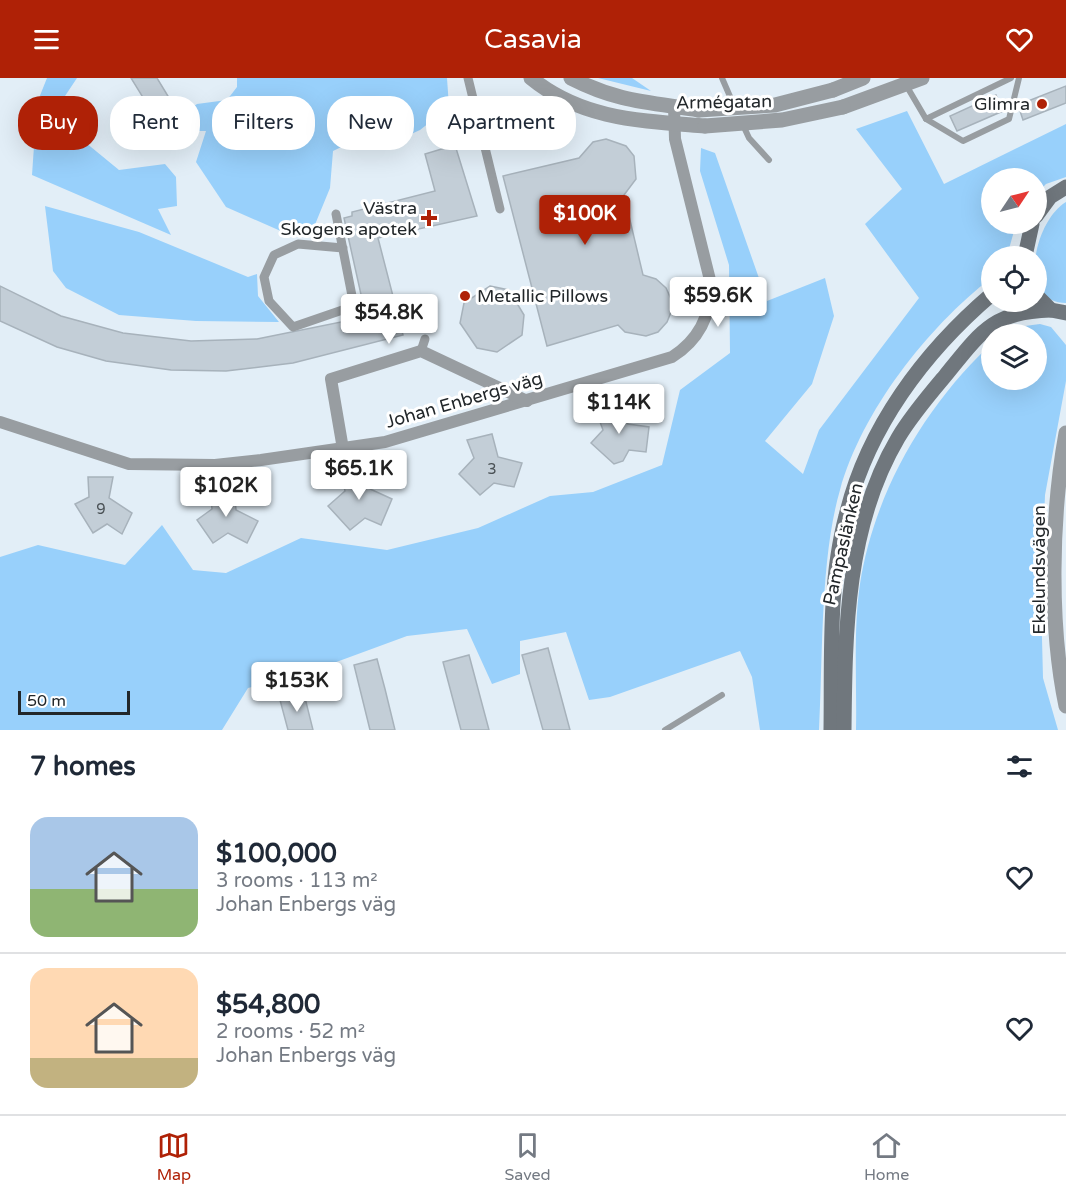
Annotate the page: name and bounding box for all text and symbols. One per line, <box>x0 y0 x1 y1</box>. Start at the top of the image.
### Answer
icon: menu <box>30 23 63 56</box>
text: Casavia <box>484 23 582 56</box>
icon: heart <box>1003 23 1036 56</box>
street label: Armégatan <box>676 90 772 114</box>
place label: Glimra <box>974 93 1030 115</box>
chip: Buy <box>18 96 98 150</box>
chip: Rent <box>110 96 200 150</box>
chip: Filters <box>212 96 315 150</box>
chip: New <box>327 96 414 150</box>
chip: Apartment <box>426 96 576 150</box>
marker: Glimra <box>1035 97 1049 111</box>
north arrow <box>981 168 1047 234</box>
map controls <box>981 168 1047 390</box>
pin: $100K <box>543 195 627 246</box>
place label: Västra Skogens apotek <box>281 197 417 240</box>
text: $100K <box>553 202 617 226</box>
marker: Västra Skogens apotek <box>422 211 436 225</box>
button: locate <box>981 246 1047 312</box>
pin: $59.6K <box>669 277 767 328</box>
text: $59.6K <box>684 284 752 308</box>
place label: Metallic Pillows <box>477 285 608 307</box>
marker: Metallic Pillows <box>458 289 472 303</box>
pin: $54.8K <box>340 294 438 345</box>
text: $54.8K <box>355 301 423 325</box>
button: layers <box>981 324 1047 390</box>
street label: Johan Enbergs väg <box>383 367 545 433</box>
pin: $114K <box>577 384 661 435</box>
text: $114K <box>587 391 651 415</box>
pin: $65.1K <box>310 450 408 501</box>
text: $65.1K <box>325 457 393 481</box>
house number: 3 <box>487 460 497 478</box>
pin: $102K <box>184 467 268 518</box>
text: $102K <box>194 474 258 498</box>
street label: Pampaslänken <box>818 481 868 607</box>
house number: 9 <box>96 500 106 518</box>
street label: Ekelundsvägen <box>1028 505 1050 635</box>
pin: $153K <box>255 662 339 713</box>
text: $153K <box>265 669 329 693</box>
scale bar <box>18 688 130 716</box>
text: 50 m <box>27 691 66 711</box>
icon: filters <box>1003 750 1036 783</box>
text: 7 homes <box>30 751 136 782</box>
text: $100,000 <box>216 838 337 869</box>
icon: home <box>78 841 150 913</box>
icon: heart <box>1003 861 1036 894</box>
text: 3 rooms · 113 m² <box>216 869 378 893</box>
text: Johan Enbergs väg <box>216 893 396 917</box>
text: $54,800 <box>216 989 320 1020</box>
icon: home <box>78 992 150 1064</box>
icon: heart <box>1003 1012 1036 1045</box>
text: 2 rooms · 52 m² <box>216 1020 365 1044</box>
text: Johan Enbergs väg <box>216 1044 396 1068</box>
tab: Map <box>157 1129 191 1185</box>
tab: Saved <box>504 1129 551 1185</box>
tab: Home <box>864 1129 909 1185</box>

